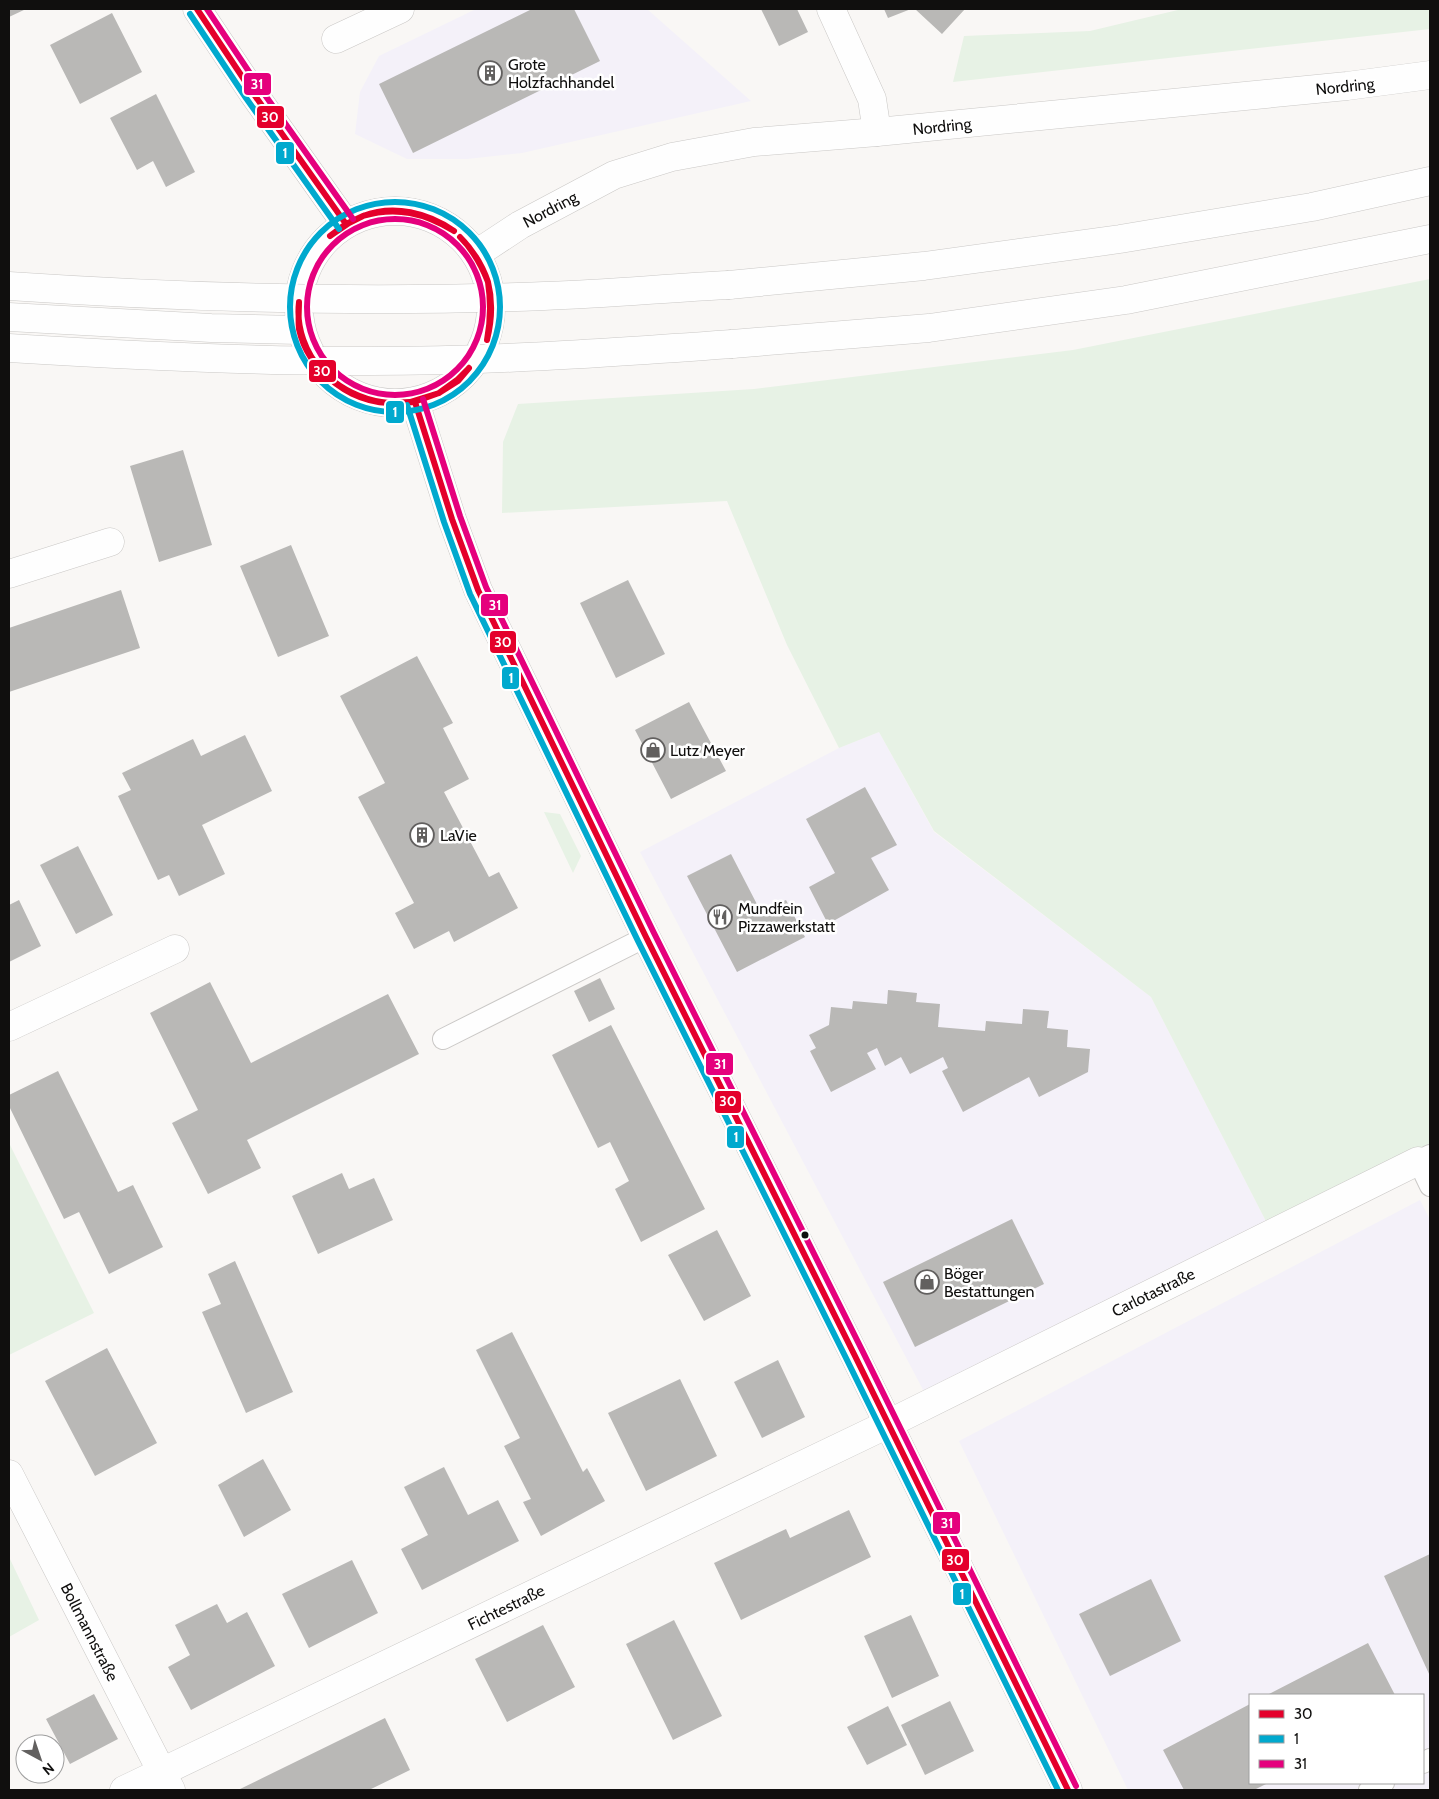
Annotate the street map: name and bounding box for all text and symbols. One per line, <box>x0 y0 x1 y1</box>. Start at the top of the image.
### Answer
place label: Grote Holzfachhandel <box>508 55 614 92</box>
building icon: Grote Holzfachhandel <box>477 60 503 86</box>
line badge: 31 <box>243 72 272 96</box>
street label: Nordring <box>1315 74 1376 99</box>
text: 31 <box>251 75 263 93</box>
line badge: 30 <box>256 105 285 129</box>
text: 30 <box>261 108 279 126</box>
street label: Nordring <box>912 114 973 139</box>
line badge: 1 <box>275 141 295 165</box>
text: 1 <box>282 144 288 162</box>
street label: Nordring <box>520 187 582 232</box>
line badge: 30 <box>308 359 337 383</box>
text: 30 <box>313 362 331 380</box>
line badge: 1 <box>385 400 405 424</box>
text: 1 <box>392 403 398 421</box>
line badge: 31 <box>480 593 509 617</box>
text: 31 <box>489 596 501 614</box>
line badge: 30 <box>489 630 517 654</box>
text: 30 <box>494 633 512 651</box>
line badge: 1 <box>501 666 520 690</box>
text: 1 <box>508 669 514 687</box>
shop icon: Lutz Meyer <box>640 737 666 763</box>
place label: Lutz Meyer <box>670 741 746 760</box>
building icon: LaVie <box>409 822 435 848</box>
place label: LaVie <box>440 826 477 845</box>
place label: Mundfein Pizzawerkstatt <box>738 899 836 936</box>
restaurant icon: Mundfein Pizzawerkstatt <box>707 904 733 930</box>
line badge: 31 <box>705 1052 734 1076</box>
text: 31 <box>714 1055 726 1073</box>
line badge: 30 <box>714 1090 742 1114</box>
text: 30 <box>719 1092 737 1110</box>
line badge: 1 <box>726 1125 745 1149</box>
text: 1 <box>733 1128 739 1146</box>
unlabelled marker <box>800 1230 810 1240</box>
place label: Böger Bestattungen <box>944 1264 1035 1301</box>
street label: Carlotastraße <box>1109 1264 1198 1321</box>
shop icon: Böger Bestattungen <box>914 1269 940 1295</box>
line badge: 31 <box>932 1511 961 1535</box>
text: 31 <box>941 1514 953 1532</box>
line badge: 30 <box>941 1548 970 1572</box>
text: 30 <box>946 1551 964 1569</box>
street label: Bollmannstraße <box>57 1580 122 1684</box>
street label: Fichtestraße <box>465 1581 548 1634</box>
line badge: 1 <box>952 1582 972 1606</box>
text: 1 <box>959 1585 965 1603</box>
legend <box>1249 1694 1424 1784</box>
text: 30 <box>1294 1705 1313 1723</box>
text: 1 <box>1294 1730 1299 1748</box>
north arrow <box>15 1734 65 1784</box>
text: 31 <box>1294 1755 1307 1773</box>
text: N <box>39 1759 58 1779</box>

